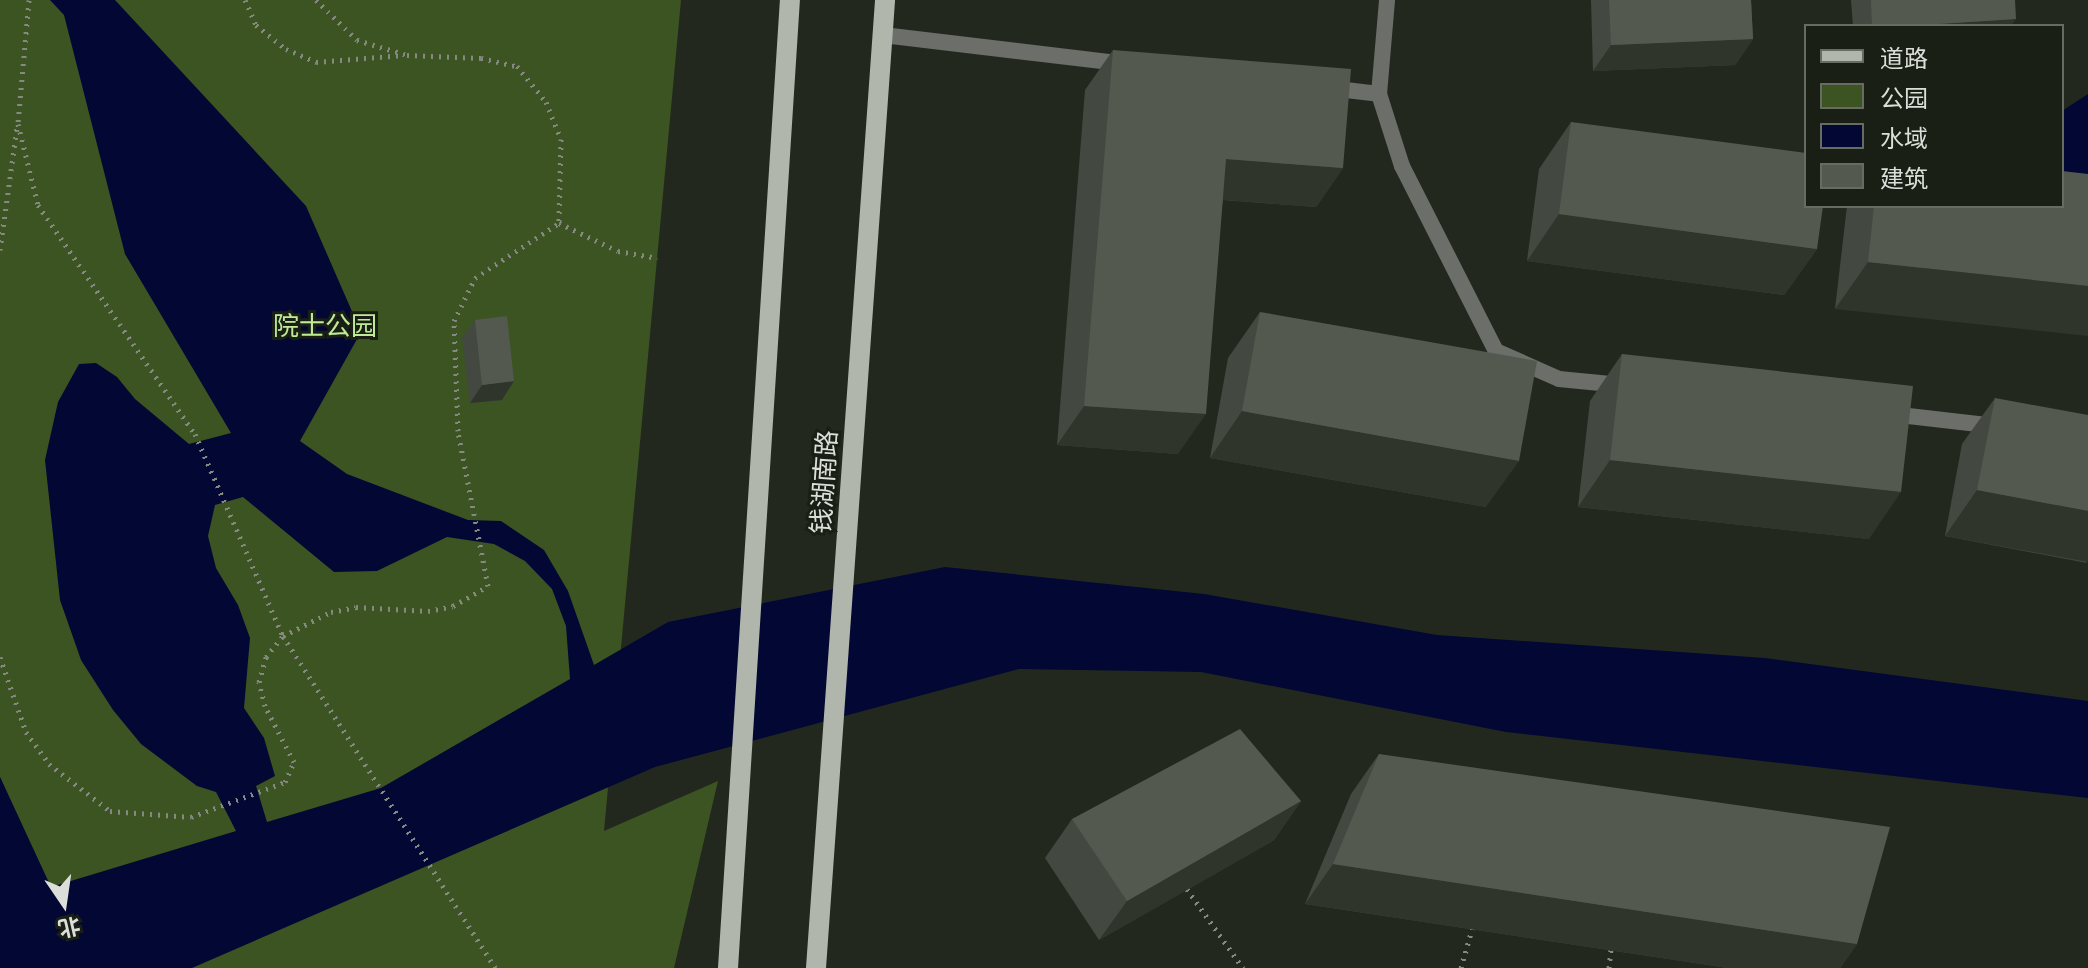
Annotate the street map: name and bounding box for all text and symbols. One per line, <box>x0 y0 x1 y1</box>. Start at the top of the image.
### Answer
legend <box>1804 24 2064 208</box>
text: 道路 <box>1880 43 1928 74</box>
text: 公园 <box>1880 83 1928 114</box>
text: 水域 <box>1880 123 1928 154</box>
text: 建筑 <box>1880 163 1928 194</box>
park label: 院士公园 <box>273 310 377 342</box>
street label: 钱湖南路 <box>805 429 843 535</box>
north arrow <box>24 864 104 944</box>
text: 北 <box>56 911 83 944</box>

